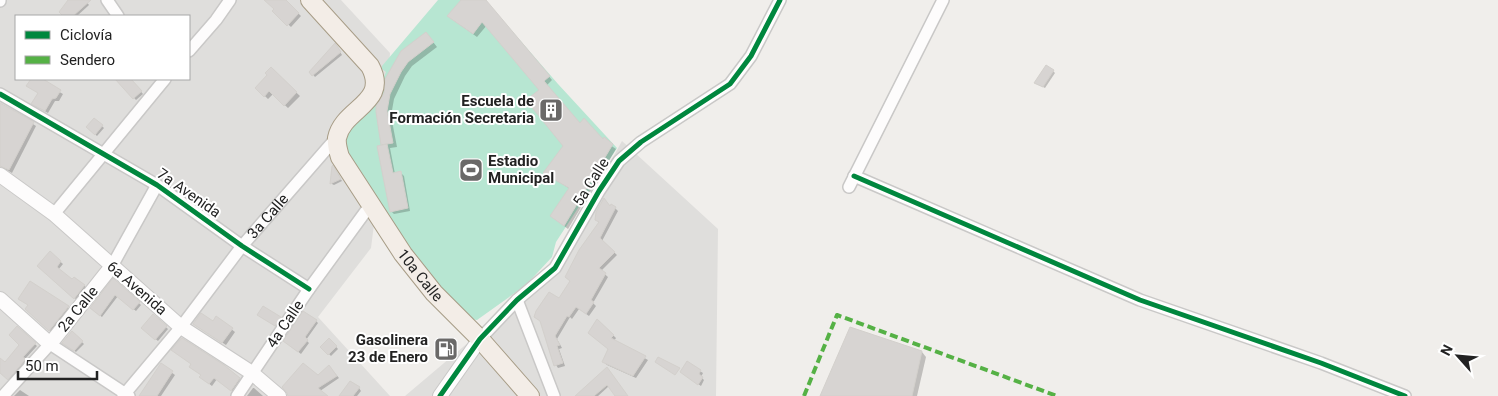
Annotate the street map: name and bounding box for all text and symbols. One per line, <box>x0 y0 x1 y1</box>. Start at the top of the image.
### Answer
legend <box>15 15 190 80</box>
text: Ciclovía <box>60 26 113 44</box>
text: Sendero <box>60 51 115 69</box>
place label: Escuela de Formación Secretaria <box>389 92 534 127</box>
building icon: Escuela de Formación Secretaria <box>538 97 564 123</box>
place label: Estadio Municipal <box>488 152 554 187</box>
street label: 5a Calle <box>569 155 613 209</box>
sports icon: Estadio Municipal <box>458 157 484 183</box>
street label: 7a Avenida <box>154 165 224 221</box>
street label: 3a Calle <box>244 190 292 242</box>
street label: 10a Calle <box>394 246 446 305</box>
street label: 6a Avenida <box>103 257 171 319</box>
street label: 2a Calle <box>54 283 102 335</box>
street label: 4a Calle <box>263 297 307 351</box>
place label: Gasolinera 23 de Enero <box>348 331 428 366</box>
north arrow <box>1433 331 1483 381</box>
fuel station icon: Gasolinera 23 de Enero <box>433 336 459 362</box>
text: N <box>1437 342 1456 358</box>
scale bar <box>18 348 96 380</box>
text: 50 m <box>25 357 59 375</box>

